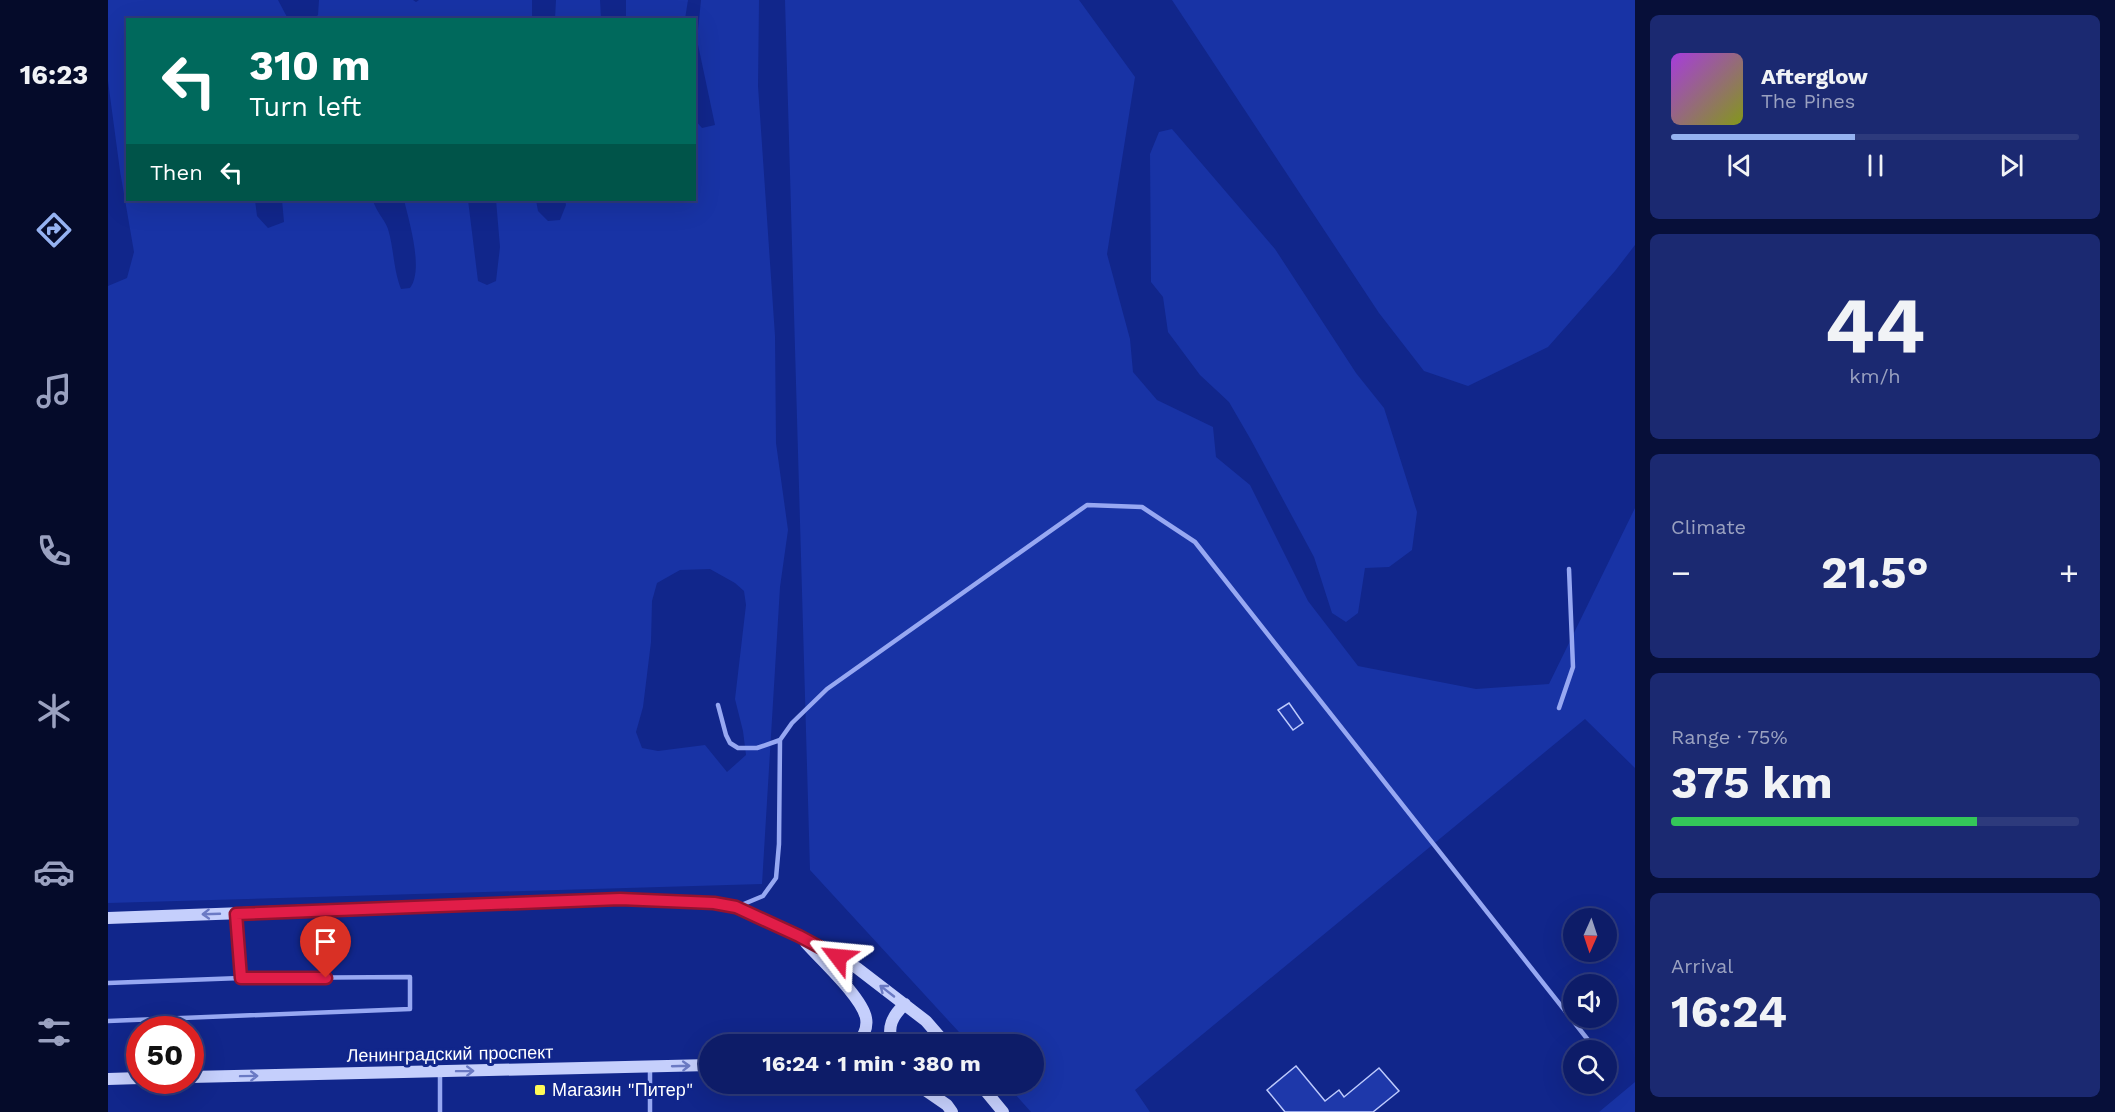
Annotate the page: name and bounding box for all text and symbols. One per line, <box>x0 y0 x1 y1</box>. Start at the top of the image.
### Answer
text: 310 m <box>249 41 371 90</box>
icon: left <box>150 42 228 120</box>
text: 16:23 <box>20 59 88 91</box>
text: Afterglow <box>1761 64 1868 89</box>
text: The Pines <box>1761 89 1855 113</box>
text: Turn left <box>249 91 361 123</box>
icon: previous <box>1723 149 1756 182</box>
icon: pause <box>1859 149 1892 182</box>
icon: next <box>1995 149 2028 182</box>
icon: left <box>215 156 248 189</box>
text: Then <box>150 160 203 185</box>
icon: directions <box>33 209 75 251</box>
text: 44 <box>1825 279 1925 371</box>
text: km/h <box>1849 364 1901 388</box>
icon: music <box>33 370 75 412</box>
text: Climate <box>1671 515 1746 539</box>
icon: phone <box>33 530 75 572</box>
text: 21.5° <box>1821 546 1929 599</box>
text: − <box>1671 553 1691 592</box>
text: + <box>2059 553 2079 592</box>
icon: climate <box>33 690 75 732</box>
text: Range · 75% <box>1671 725 1788 749</box>
text: 375 km <box>1671 756 1833 809</box>
icon: car <box>33 851 75 893</box>
north arrow <box>1563 908 1617 962</box>
map controls <box>1563 908 1617 1094</box>
one-way arrow <box>202 909 222 920</box>
pin <box>300 916 351 978</box>
icon: arrive <box>309 925 342 958</box>
position arrow <box>806 925 870 989</box>
text: Arrival <box>1671 954 1733 978</box>
button: sound <box>1563 974 1617 1028</box>
one-way arrow <box>879 985 895 998</box>
text: 16:24 <box>1671 985 1787 1038</box>
icon: filters <box>33 1011 75 1053</box>
speed limit sign: 50 <box>126 1016 204 1094</box>
button: search <box>1563 1040 1617 1094</box>
street label: Ленинградский проспект <box>346 1041 554 1066</box>
text: 16:24 · 1 min · 380 m <box>762 1051 981 1076</box>
one-way arrow <box>670 1060 690 1071</box>
one-way arrow <box>454 1066 474 1077</box>
one-way arrow <box>238 1070 258 1082</box>
place label: Магазин "Питер" <box>552 1079 693 1100</box>
marker: Магазин "Питер" <box>533 1083 547 1097</box>

